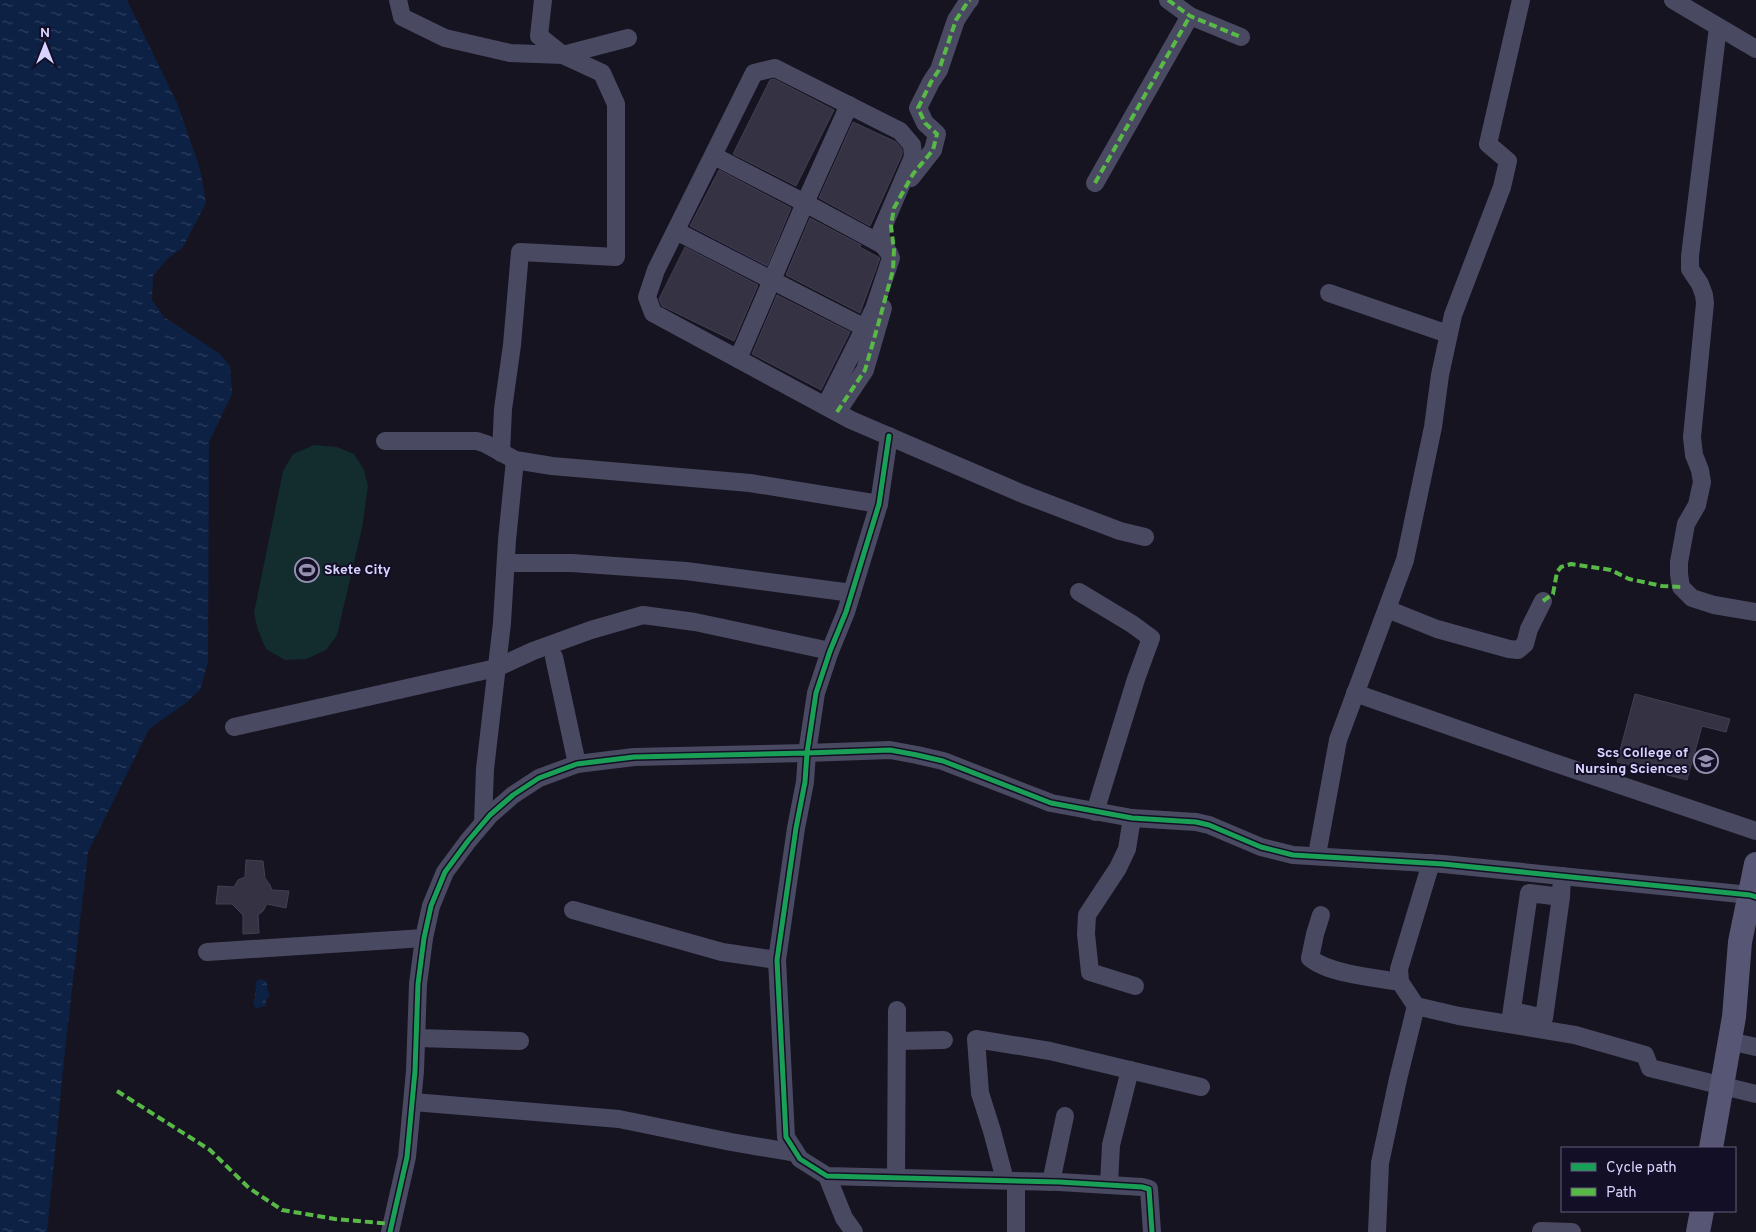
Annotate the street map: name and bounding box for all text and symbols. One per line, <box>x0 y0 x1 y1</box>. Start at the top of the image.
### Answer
north arrow <box>20 20 70 70</box>
text: N <box>40 25 50 42</box>
sports icon: Skete City <box>294 557 320 583</box>
place label: Skete City <box>324 562 391 579</box>
place label: Scs College of Nursing Sciences <box>1575 745 1688 778</box>
school or university icon: Scs College of Nursing Sciences <box>1693 748 1719 774</box>
legend <box>1561 1147 1736 1212</box>
text: Cycle path <box>1606 1159 1677 1178</box>
text: Path <box>1606 1184 1637 1203</box>

